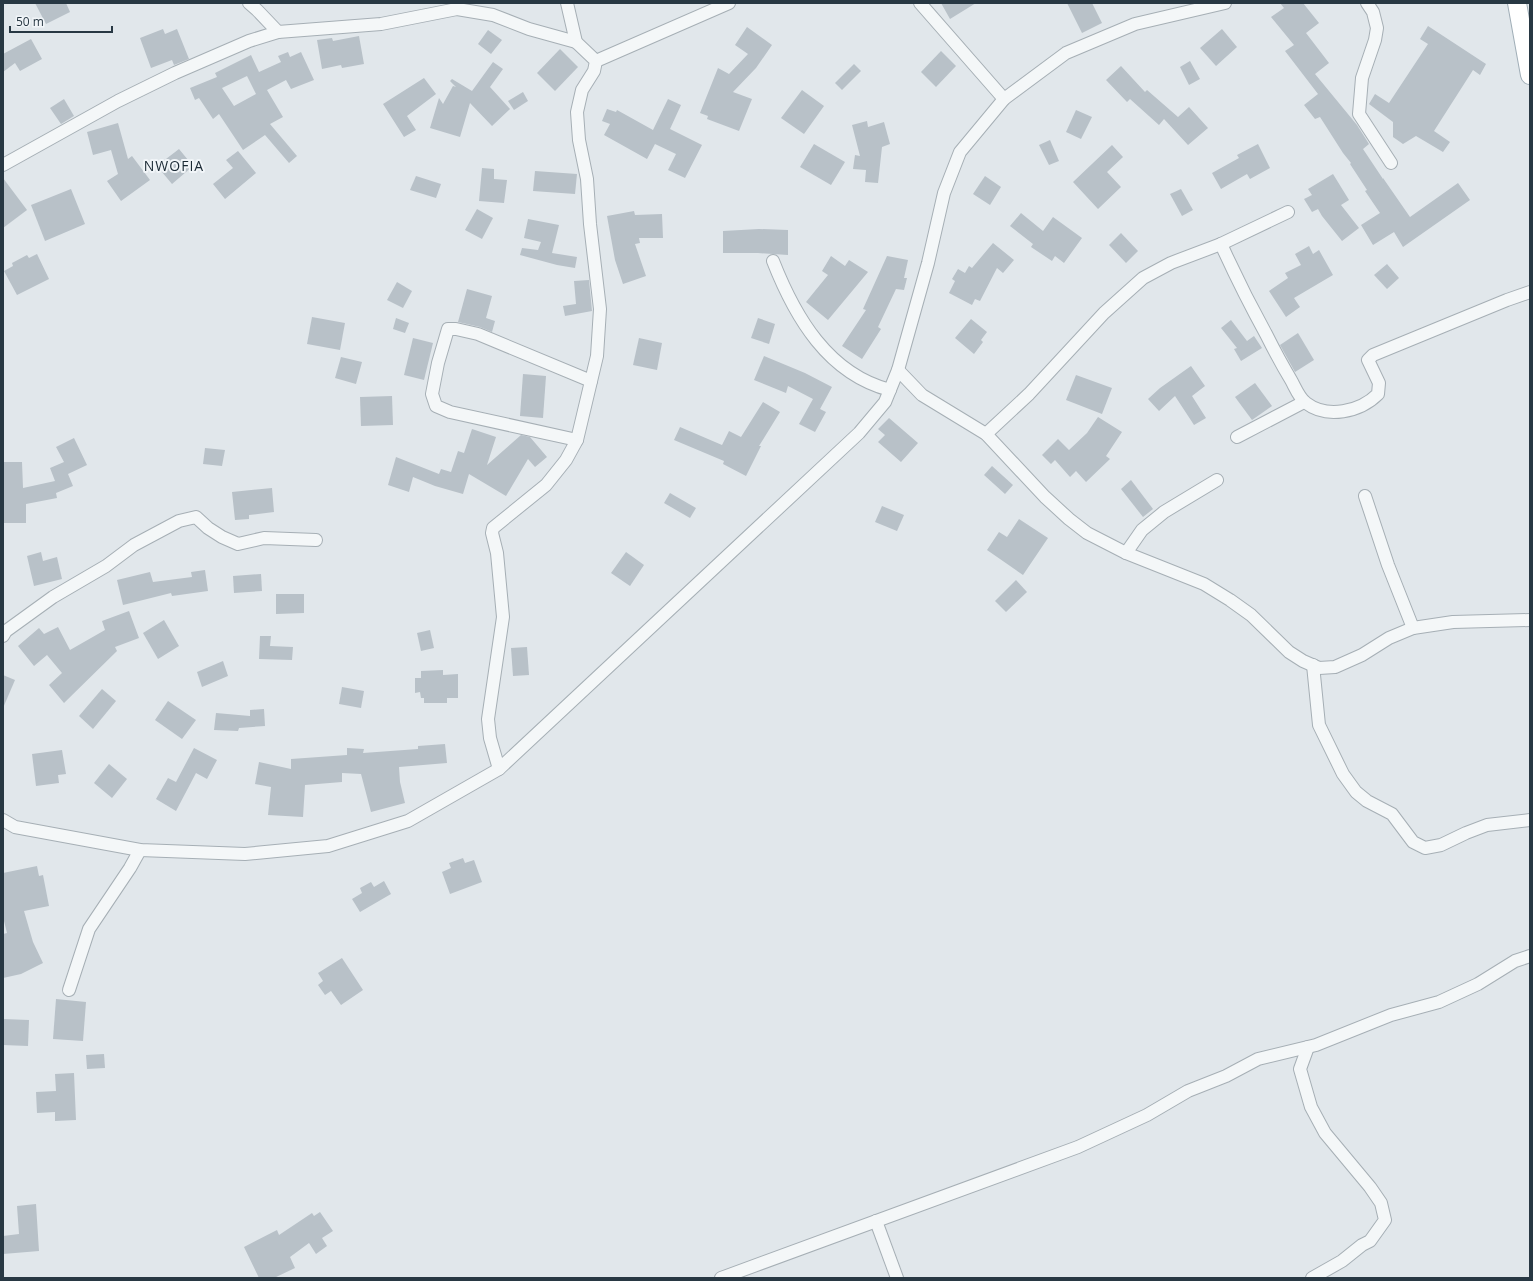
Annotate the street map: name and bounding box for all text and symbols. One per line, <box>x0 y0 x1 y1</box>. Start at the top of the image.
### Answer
scale bar <box>10 8 112 34</box>
text: 50 m <box>16 13 44 30</box>
district label: NWOFIA <box>144 156 204 175</box>

